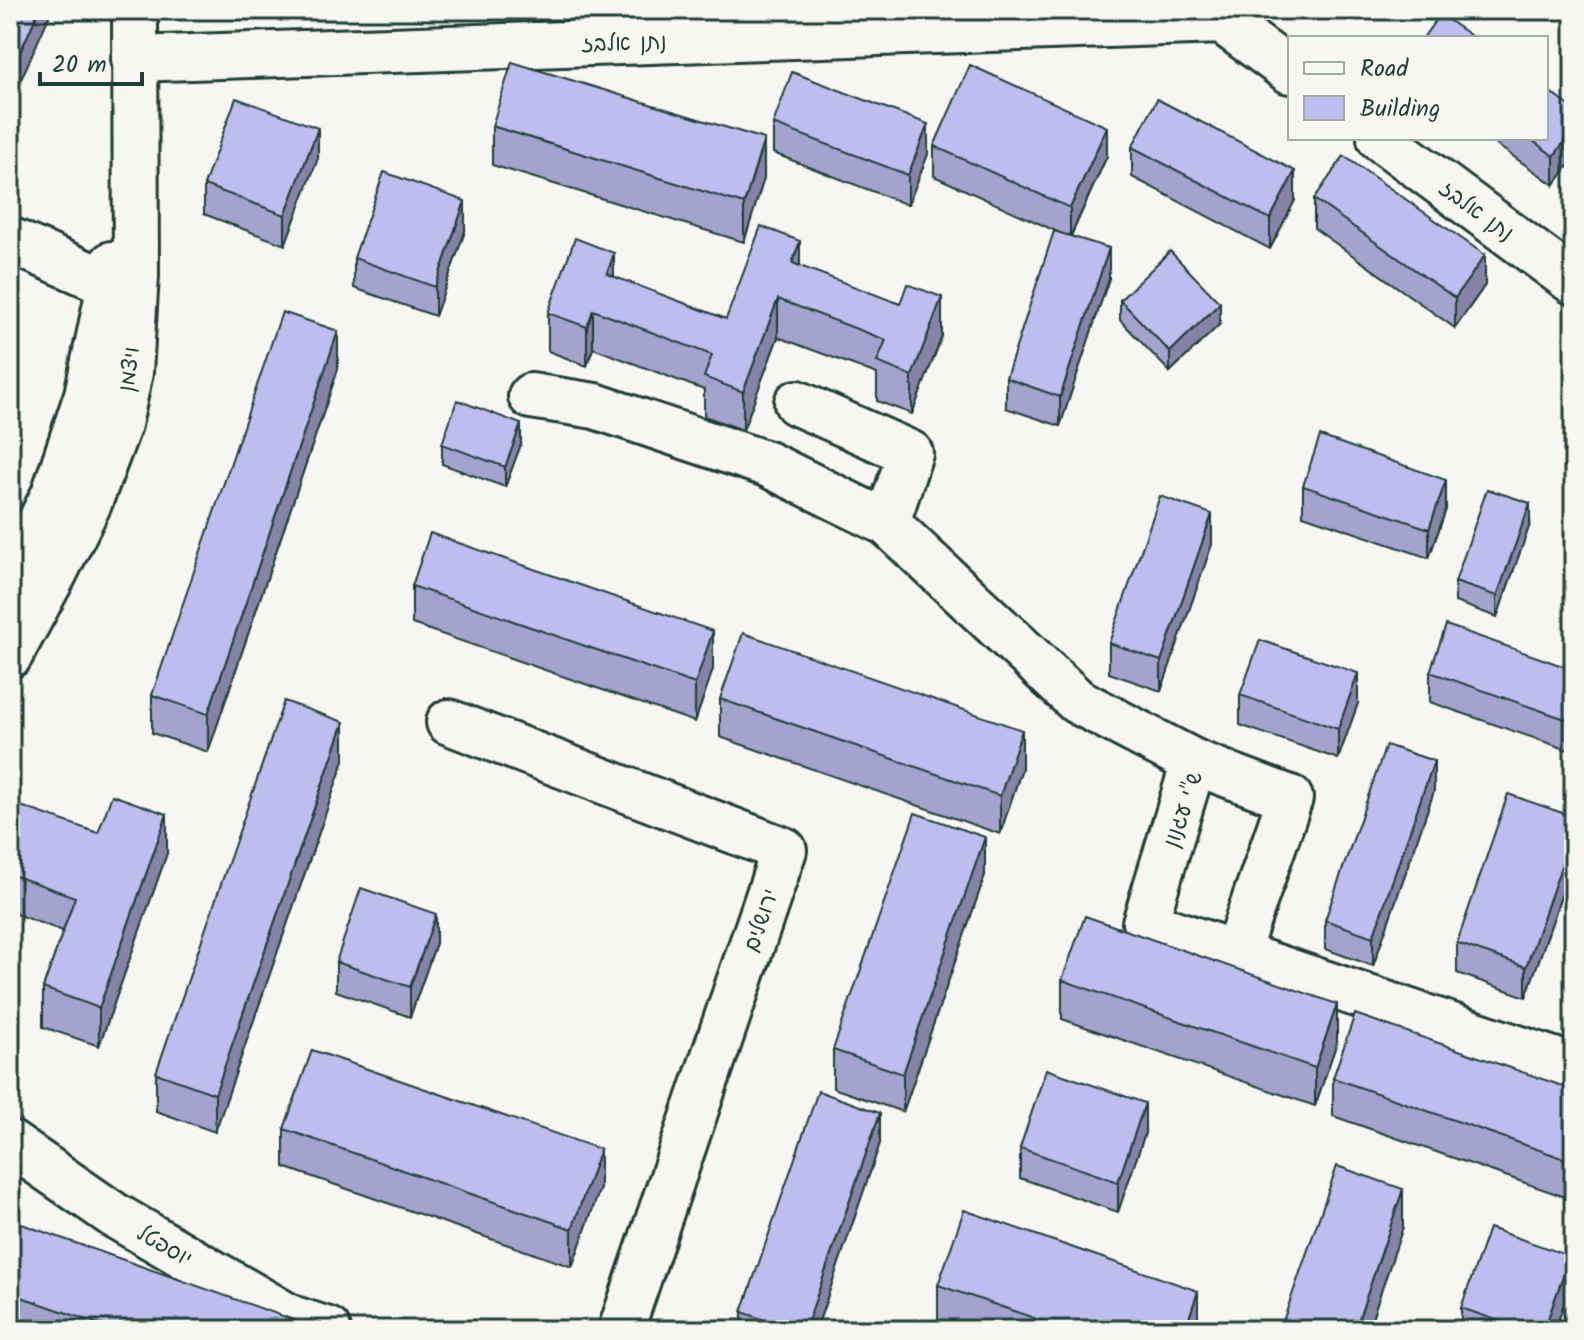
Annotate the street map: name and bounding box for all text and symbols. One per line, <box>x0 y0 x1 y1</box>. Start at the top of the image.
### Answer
street label: נתן אלבז <box>581 26 667 63</box>
scale bar <box>40 36 142 86</box>
legend <box>1288 36 1548 140</box>
text: 20 m <box>52 46 107 85</box>
text: Road <box>1360 50 1409 89</box>
text: Building <box>1360 90 1440 129</box>
street label: נתן אלבז <box>1431 173 1520 251</box>
street label: ויצמן <box>110 345 151 394</box>
street label: ש"י עגנון <box>1155 767 1214 853</box>
street label: ירושלים <box>735 885 789 957</box>
street label: יוספטל <box>129 1217 198 1277</box>

